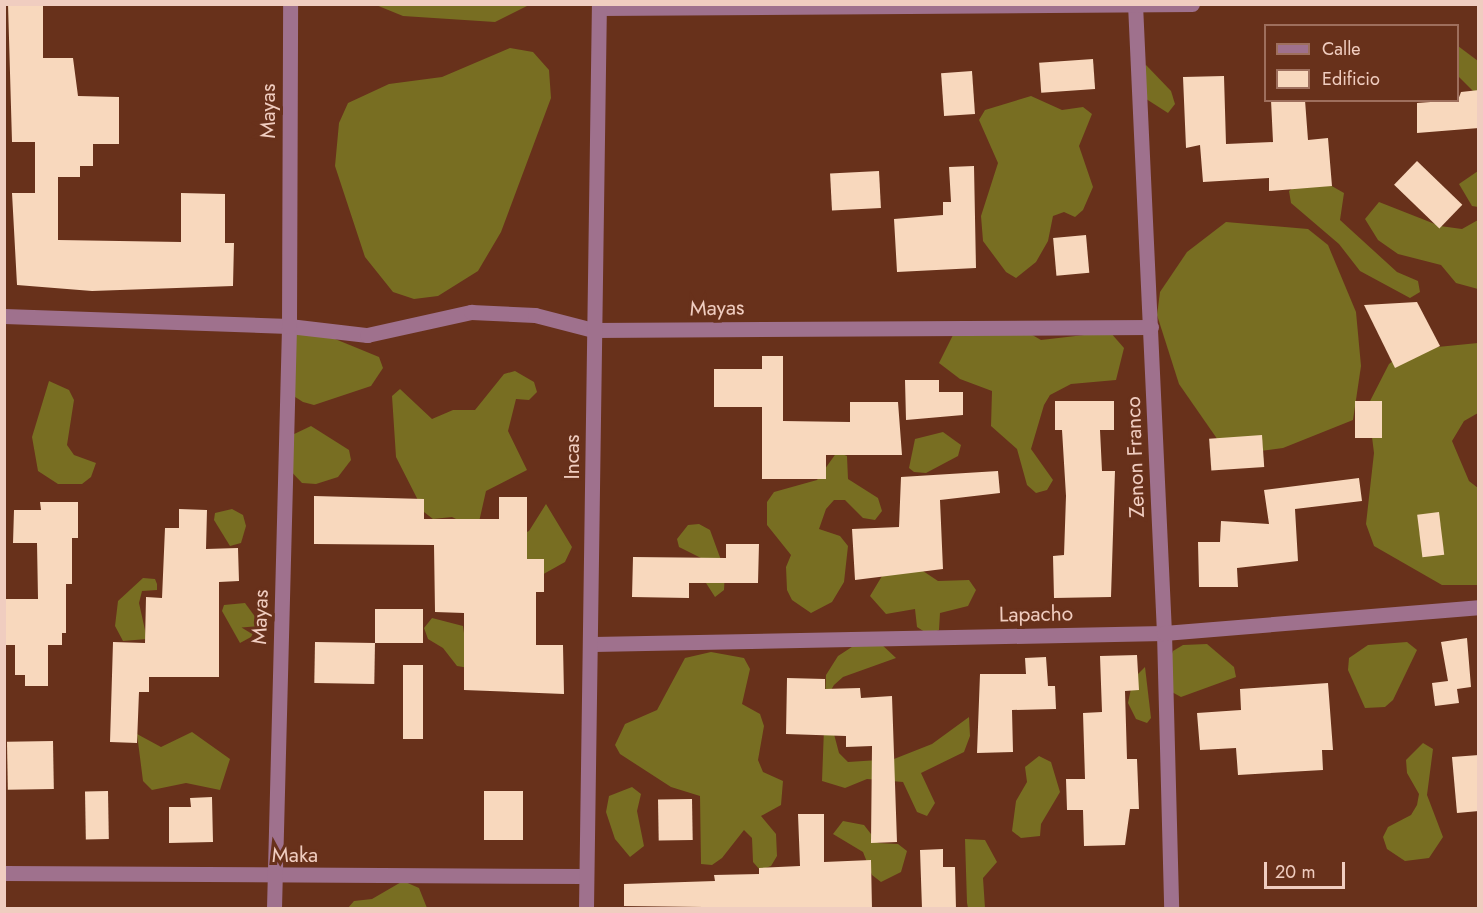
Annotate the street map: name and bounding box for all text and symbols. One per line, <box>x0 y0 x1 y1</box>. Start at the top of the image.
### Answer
legend <box>1264 24 1459 102</box>
text: Calle <box>1322 36 1361 62</box>
text: Edificio <box>1322 66 1380 92</box>
street label: Mayas <box>255 84 281 138</box>
street label: Mayas <box>689 295 745 321</box>
street label: Zenon Franco <box>1120 396 1150 518</box>
street label: Incas <box>559 435 585 479</box>
street label: Mayas <box>246 589 274 645</box>
street label: Lapacho <box>999 601 1073 627</box>
street label: Maka <box>272 842 318 868</box>
scale bar <box>1267 850 1348 888</box>
text: 20 m <box>1275 859 1315 885</box>

